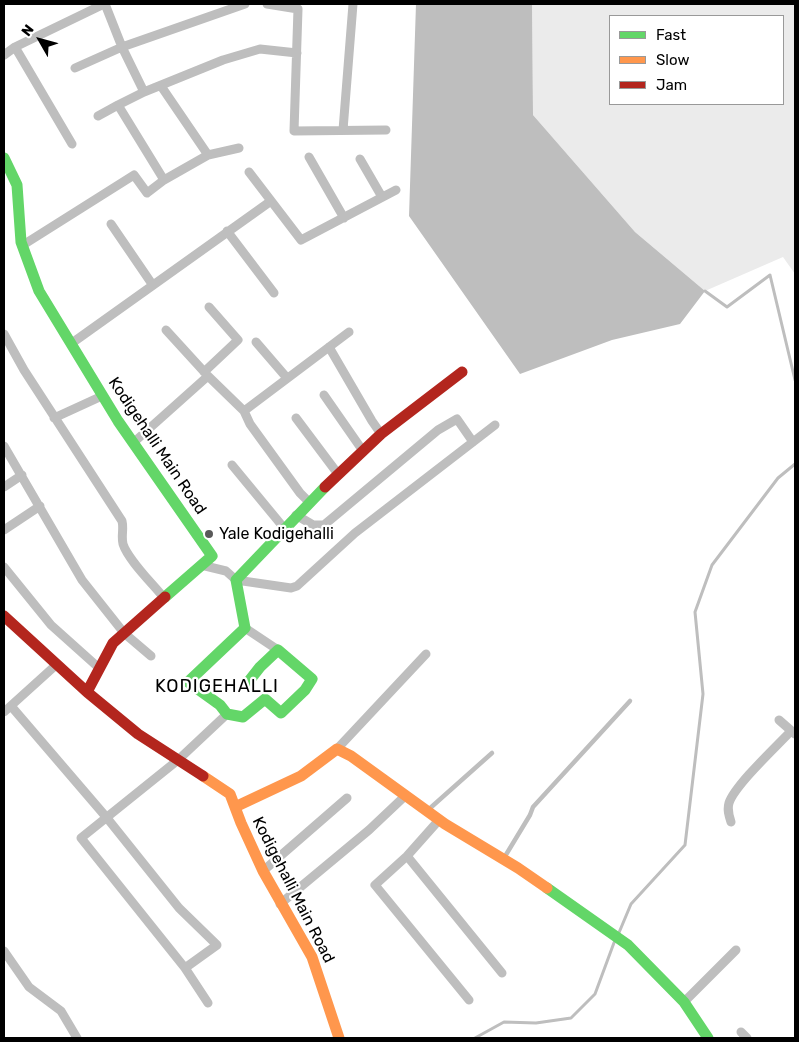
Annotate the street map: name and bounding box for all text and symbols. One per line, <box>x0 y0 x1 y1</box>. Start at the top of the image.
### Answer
north arrow <box>15 15 65 65</box>
legend <box>609 15 784 105</box>
text: N <box>18 21 38 40</box>
text: Fast <box>656 26 686 44</box>
text: Slow <box>656 51 689 69</box>
text: Jam <box>656 76 687 94</box>
street label: Kodigehalli Main Road <box>104 374 210 518</box>
place label: Yale Kodigehalli <box>219 524 334 544</box>
marker: Yale Kodigehalli <box>203 528 215 540</box>
district label: KODIGEHALLI <box>154 676 280 698</box>
street label: Kodigehalli Main Road <box>248 814 338 966</box>

